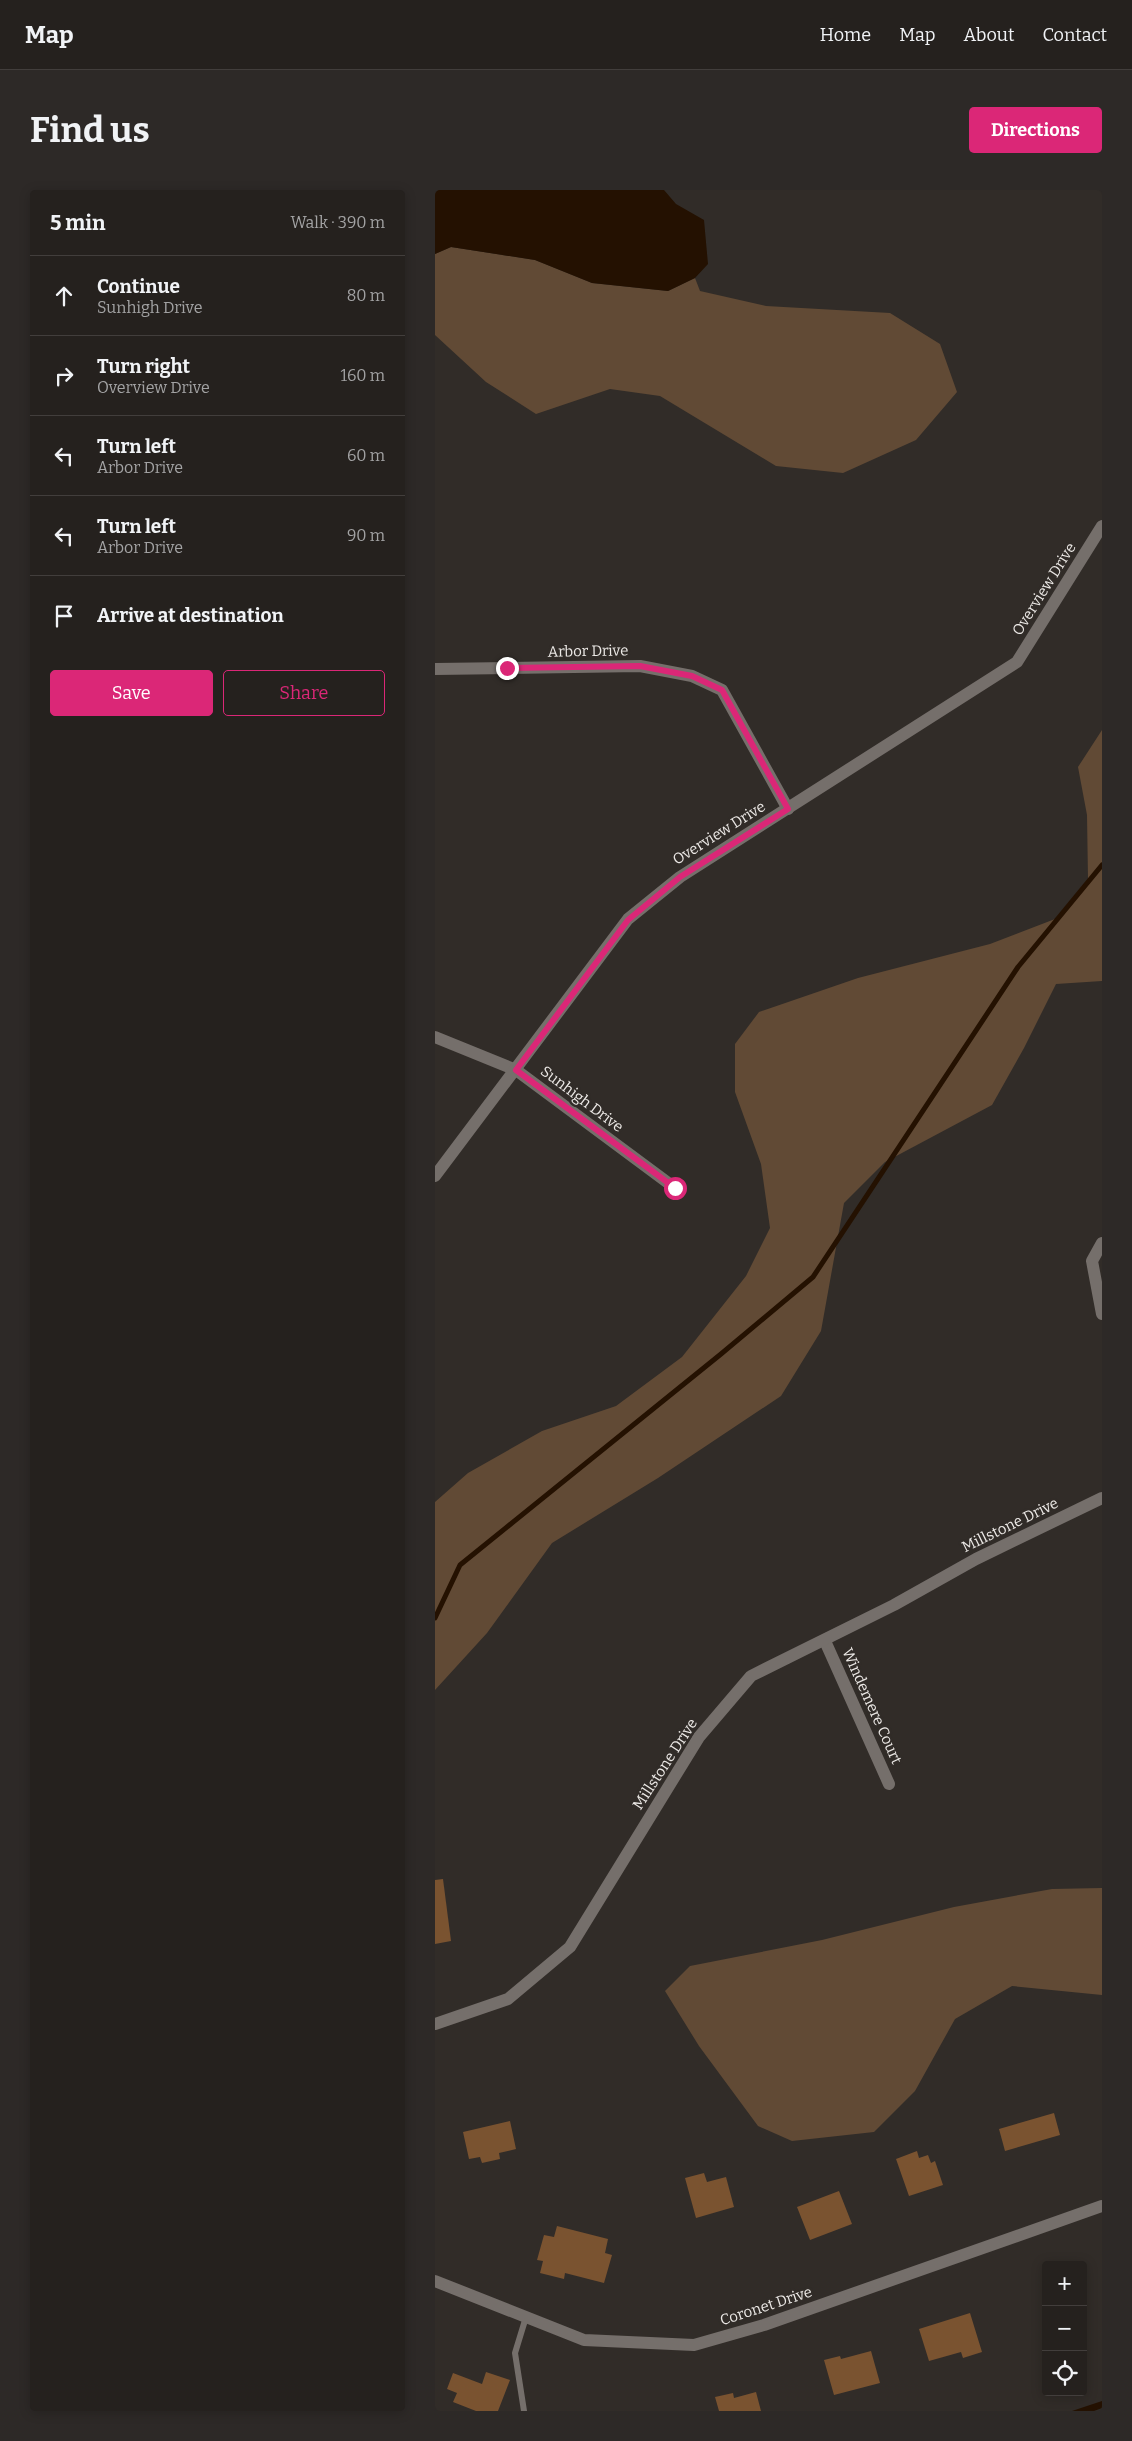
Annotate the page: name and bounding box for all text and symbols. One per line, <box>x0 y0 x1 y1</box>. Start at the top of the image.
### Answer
text: Map <box>25 21 74 49</box>
text: Home <box>820 24 871 46</box>
text: Map <box>899 24 935 46</box>
text: About <box>963 24 1014 46</box>
text: Contact <box>1042 24 1107 46</box>
button: Directions <box>969 107 1102 153</box>
text: Find us <box>30 109 150 151</box>
text: 5 min <box>50 210 106 236</box>
text: Walk · 390 m <box>291 213 385 232</box>
text: Continue <box>97 275 180 298</box>
icon: ahead <box>50 282 78 310</box>
text: 80 m <box>347 286 385 305</box>
text: Sunhigh Drive <box>97 298 202 317</box>
text: Turn right <box>97 355 190 378</box>
icon: right <box>50 362 78 390</box>
text: 160 m <box>340 366 385 385</box>
text: Overview Drive <box>97 378 210 397</box>
text: Turn left <box>97 435 176 458</box>
icon: left <box>50 442 78 470</box>
text: 60 m <box>347 446 385 465</box>
text: Arbor Drive <box>97 458 183 477</box>
text: Turn left <box>97 515 176 538</box>
icon: left <box>50 522 78 550</box>
text: 90 m <box>347 526 385 545</box>
text: Arbor Drive <box>97 538 183 557</box>
street label: Overview Drive <box>1008 539 1080 639</box>
icon: arrive <box>50 602 78 630</box>
text: Arrive at destination <box>97 604 284 627</box>
street label: Arbor Drive <box>548 641 628 661</box>
route end <box>496 657 519 680</box>
button: Save <box>50 670 213 716</box>
button: Share <box>223 670 385 716</box>
street label: Overview Drive <box>669 797 769 869</box>
street label: Sunhigh Drive <box>537 1062 627 1136</box>
route start <box>664 1177 687 1200</box>
street label: Millstone Drive <box>959 1494 1061 1556</box>
street label: Windemere Court <box>838 1645 906 1767</box>
street label: Millstone Drive <box>629 1715 701 1813</box>
map controls <box>1042 2261 1087 2396</box>
button: + <box>1042 2261 1087 2306</box>
street label: Coronet Drive <box>718 2283 814 2329</box>
button: − <box>1042 2306 1087 2351</box>
button: locate <box>1042 2351 1087 2396</box>

